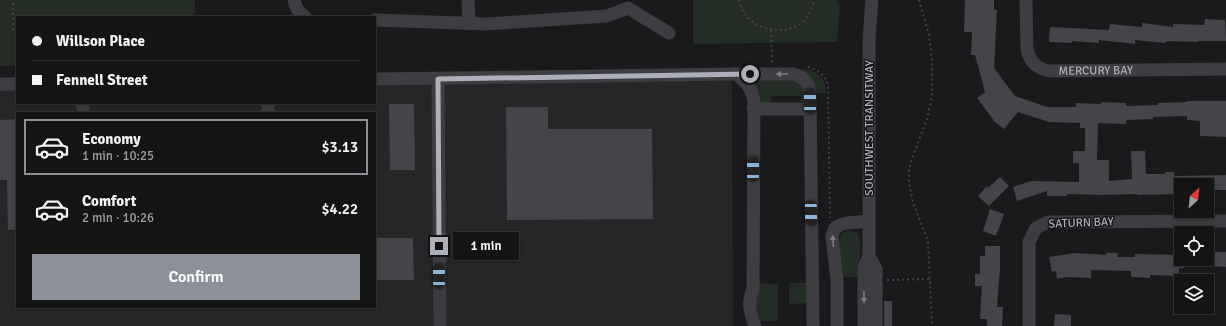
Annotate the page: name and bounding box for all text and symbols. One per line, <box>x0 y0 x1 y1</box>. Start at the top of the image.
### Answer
text: Willson Place <box>56 32 145 50</box>
street label: SOUTHWEST TRANSITWAY <box>862 60 877 196</box>
street label: MERCURY BAY <box>1058 63 1133 78</box>
route start <box>741 65 759 83</box>
text: Fennell Street <box>56 71 148 89</box>
one-way arrow <box>775 71 788 77</box>
car <box>804 89 816 113</box>
icon: car <box>34 129 70 165</box>
text: Economy <box>82 130 141 148</box>
text: $3.13 <box>321 138 358 156</box>
text: 1 min · 10:25 <box>82 148 154 164</box>
car <box>747 157 759 181</box>
north arrow <box>1174 178 1214 218</box>
map controls <box>1174 178 1214 314</box>
icon: car <box>34 191 70 227</box>
text: Comfort <box>82 192 136 210</box>
text: $4.22 <box>321 200 358 218</box>
car <box>805 201 817 225</box>
text: 2 min · 10:26 <box>82 210 154 226</box>
street label: SATURN BAY <box>1048 214 1114 232</box>
button: locate <box>1174 226 1214 266</box>
callout: 1 min <box>453 232 519 260</box>
one-way arrow <box>829 235 836 248</box>
route end <box>430 237 448 255</box>
text: 1 min <box>470 238 502 254</box>
button: Confirm <box>32 254 360 300</box>
car <box>433 264 445 288</box>
button: layers <box>1174 274 1214 314</box>
one-way arrow <box>861 291 867 304</box>

